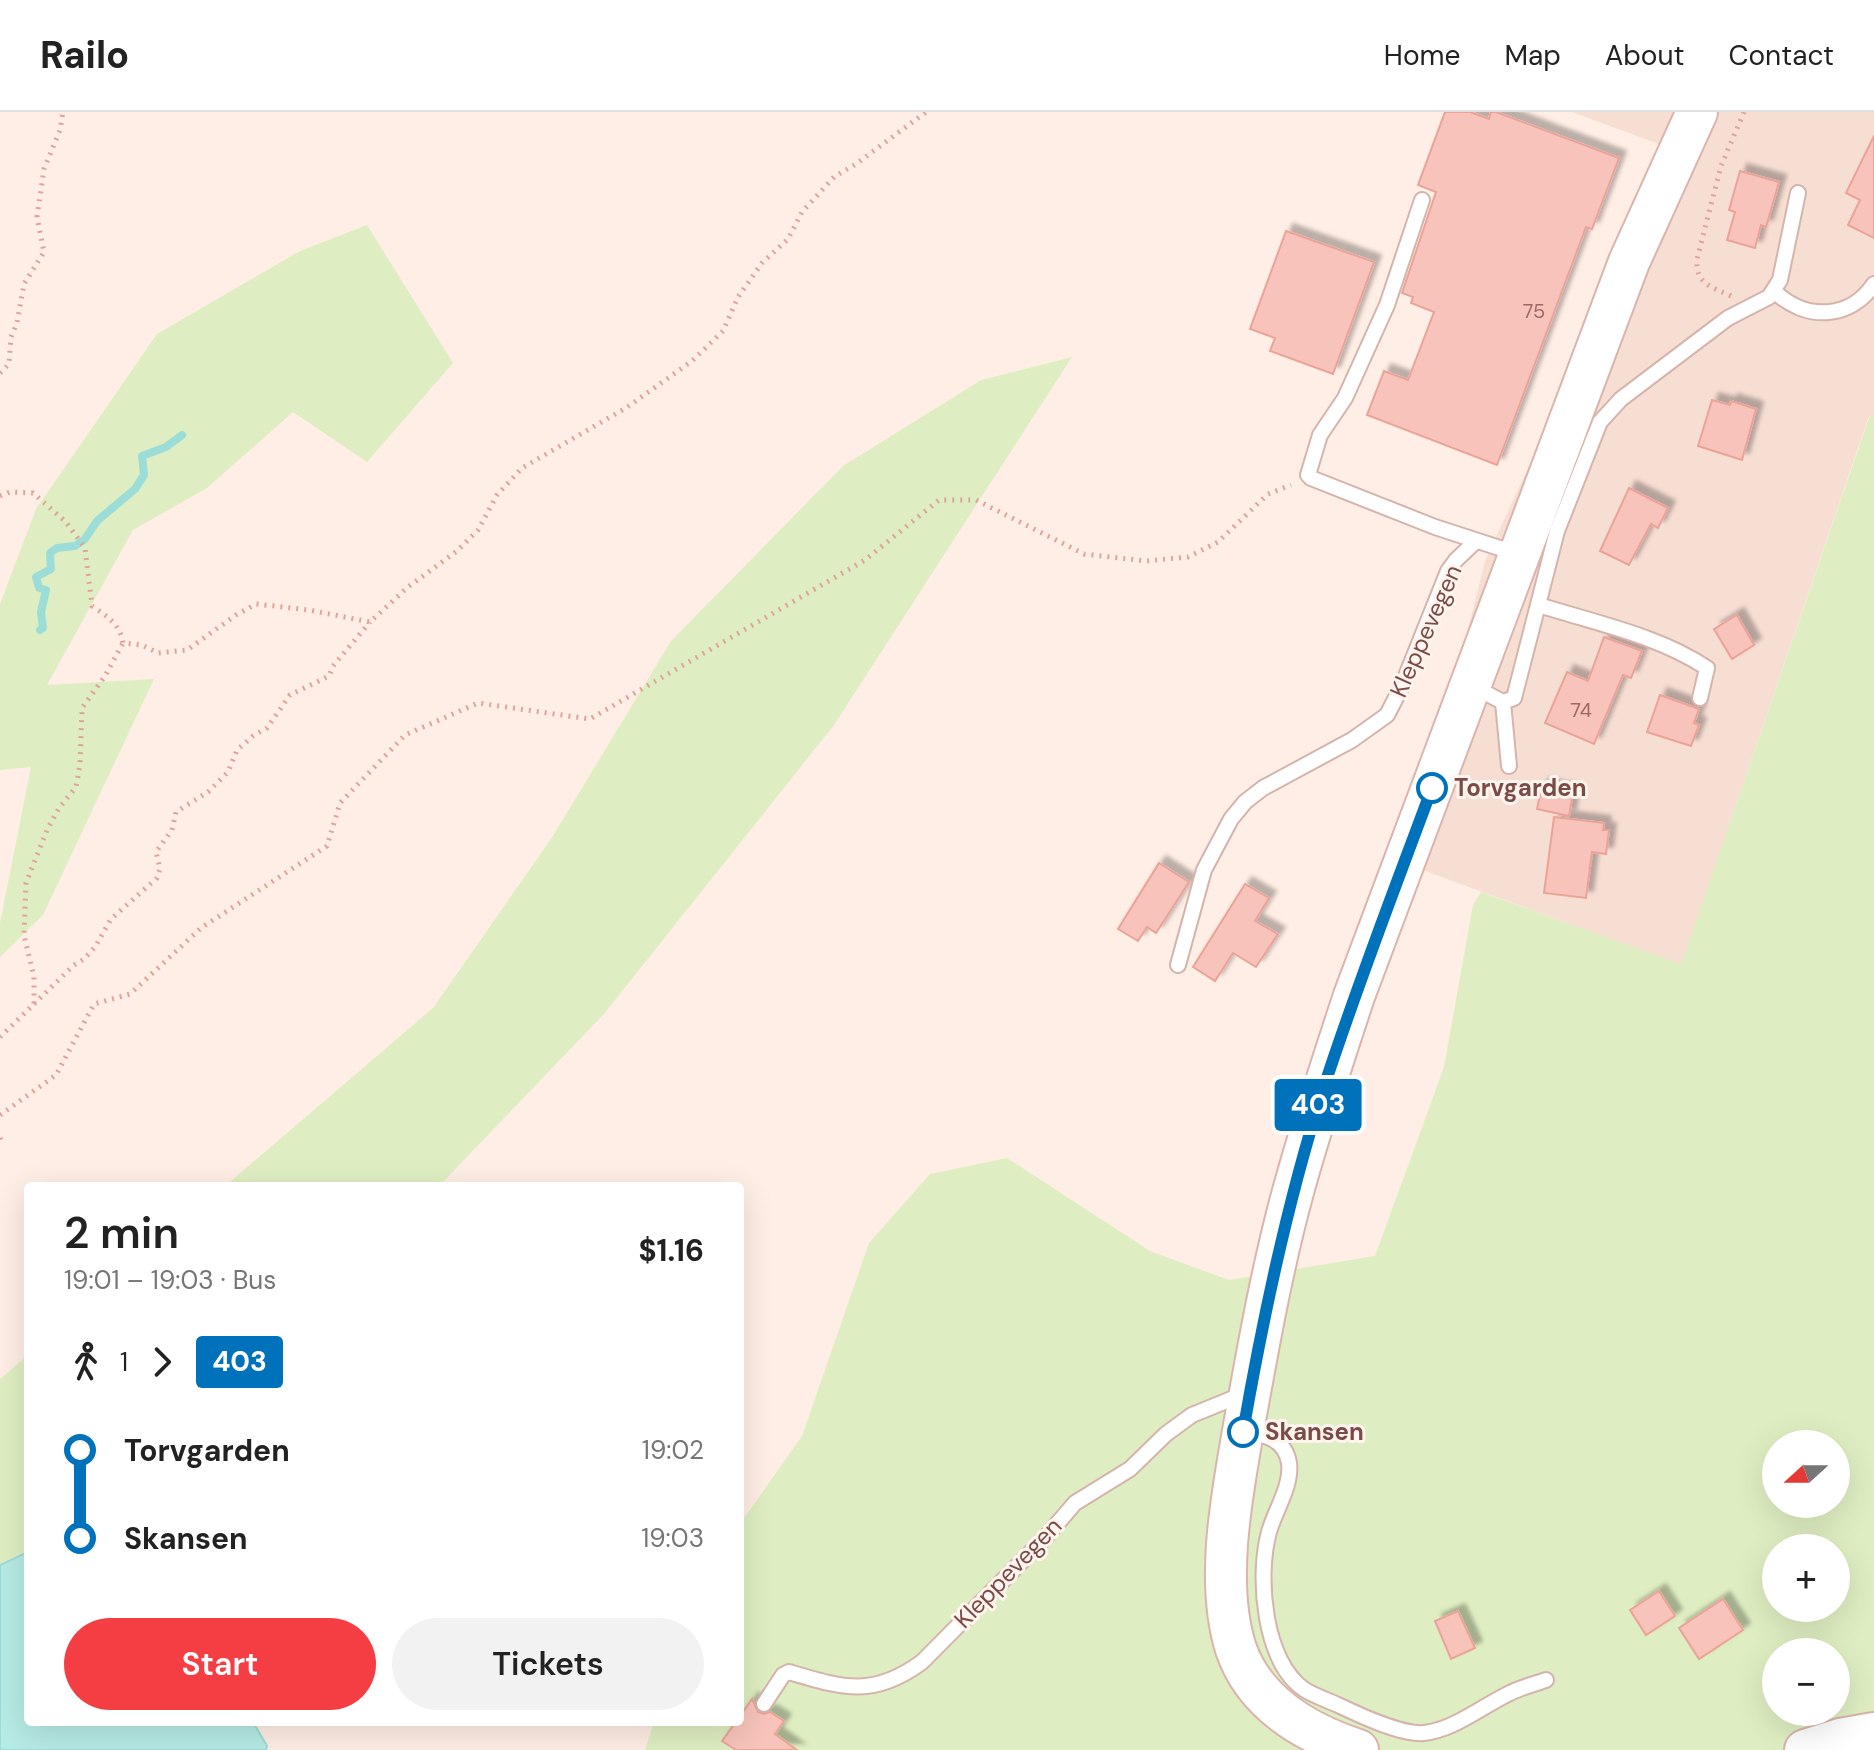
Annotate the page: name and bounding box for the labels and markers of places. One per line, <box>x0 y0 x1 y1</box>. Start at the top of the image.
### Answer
place label: Torvgarden <box>1454 772 1587 803</box>
marker: Torvgarden <box>1417 773 1447 803</box>
place label: Skansen <box>1265 1416 1364 1447</box>
marker: Skansen <box>1228 1417 1258 1447</box>

